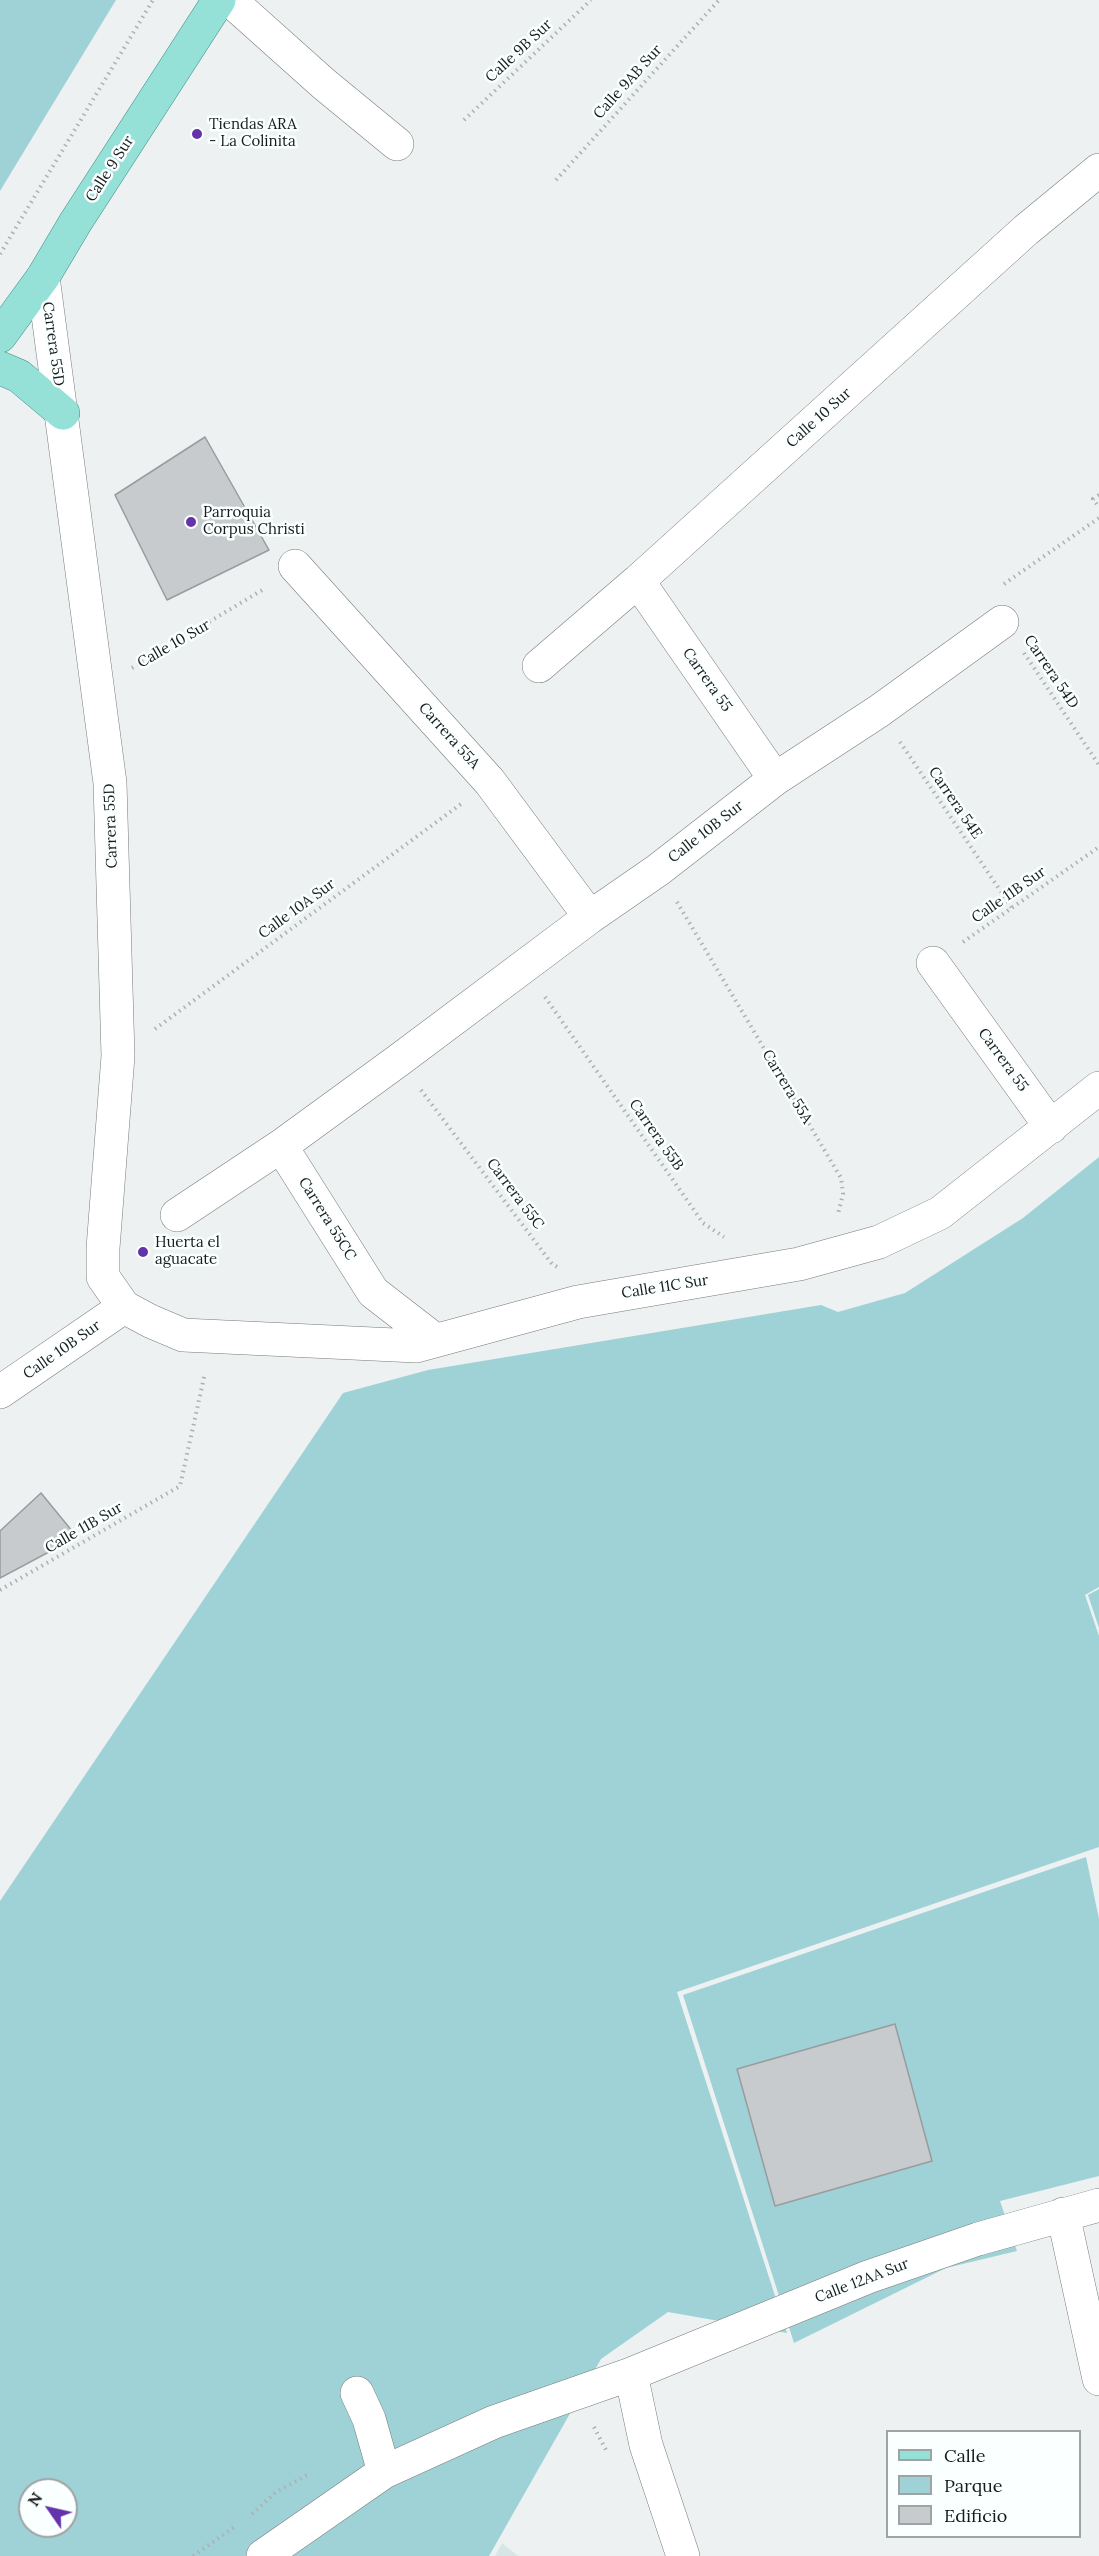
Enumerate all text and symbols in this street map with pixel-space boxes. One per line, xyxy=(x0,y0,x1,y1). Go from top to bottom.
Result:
street label: Calle 9B Sur xyxy=(482,16,556,86)
street label: Calle 9AB Sur xyxy=(590,41,666,123)
place label: Tiendas ARA - La Colinita xyxy=(209,116,297,151)
marker: Tiendas ARA - La Colinita xyxy=(190,127,204,141)
street label: Calle 9 Sur xyxy=(82,133,138,205)
street label: Carrera 55D xyxy=(38,301,68,387)
street label: Calle 10 Sur xyxy=(783,384,855,452)
place label: Parroquia Corpus Christi xyxy=(203,504,305,539)
marker: Parroquia Corpus Christi xyxy=(184,515,198,529)
street label: Calle 10 Sur xyxy=(134,616,214,672)
street label: Carrera 54D xyxy=(1020,632,1082,712)
street label: Carrera 55 xyxy=(679,645,735,715)
street label: Carrera 55A xyxy=(415,699,483,773)
street label: Carrera 54E xyxy=(924,764,986,842)
street label: Carrera 55D xyxy=(101,783,121,869)
street label: Calle 10B Sur xyxy=(665,797,747,867)
street label: Calle 11B Sur xyxy=(968,863,1050,927)
street label: Calle 10A Sur xyxy=(255,875,339,943)
street label: Carrera 55 xyxy=(974,1025,1032,1095)
street label: Carrera 55A xyxy=(758,1047,816,1127)
street label: Carrera 55B xyxy=(625,1096,687,1174)
street label: Carrera 55C xyxy=(482,1155,548,1233)
street label: Carrera 55CC xyxy=(294,1174,360,1264)
place label: Huerta el aguacate xyxy=(155,1234,220,1269)
marker: Huerta el aguacate xyxy=(136,1245,150,1259)
street label: Calle 11C Sur xyxy=(620,1271,710,1303)
street label: Calle 10B Sur xyxy=(20,1317,104,1383)
street label: Calle 11B Sur xyxy=(42,1499,126,1557)
street label: Calle 12AA Sur xyxy=(812,2255,912,2307)
legend xyxy=(886,2430,1081,2538)
text: Calle xyxy=(944,2444,985,2467)
text: Parque xyxy=(944,2474,1003,2497)
north arrow xyxy=(18,2478,78,2538)
text: N xyxy=(23,2488,46,2510)
text: Edificio xyxy=(944,2504,1007,2527)

